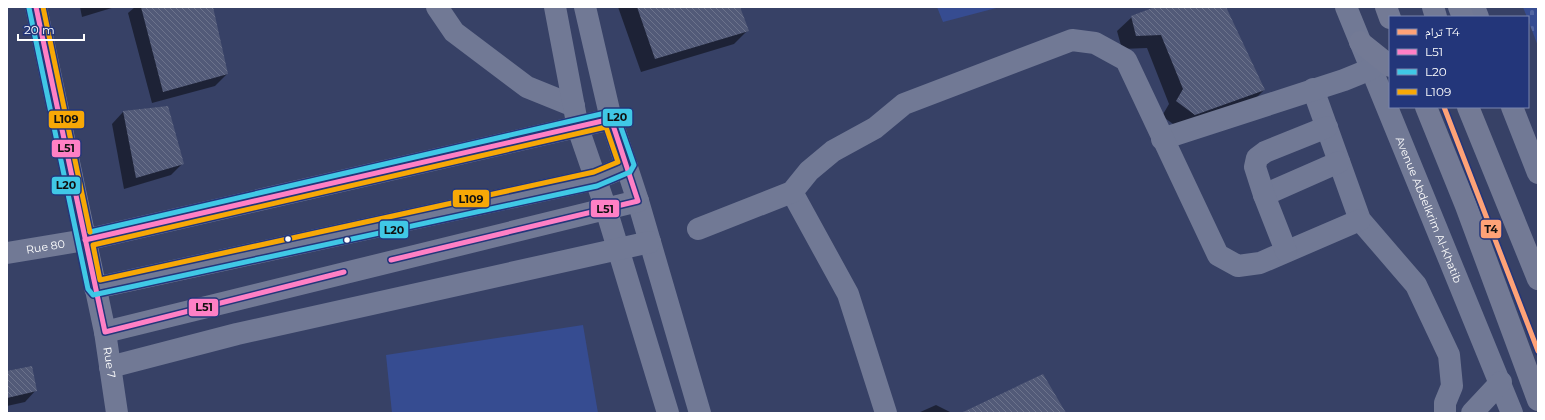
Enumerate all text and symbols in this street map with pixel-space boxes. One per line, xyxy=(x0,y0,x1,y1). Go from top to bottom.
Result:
scale bar xyxy=(18,16,84,42)
legend xyxy=(1389,16,1529,108)
text: 20 m xyxy=(24,22,55,37)
text: ترام T4 xyxy=(1425,24,1460,40)
text: L51 xyxy=(1425,44,1443,59)
text: L20 xyxy=(1425,64,1447,79)
text: L109 xyxy=(1425,84,1451,99)
line badge: L20 xyxy=(602,108,633,127)
line badge: L109 xyxy=(48,110,85,129)
text: L20 xyxy=(607,110,628,124)
text: L109 xyxy=(53,112,79,126)
street label: Avenue Abdelkrim Al-Khatib xyxy=(1393,134,1465,285)
line badge: L51 xyxy=(51,139,81,158)
text: L51 xyxy=(57,141,75,155)
line badge: L20 xyxy=(51,176,81,195)
text: L20 xyxy=(56,178,77,192)
line badge: L109 xyxy=(452,189,490,208)
text: L109 xyxy=(458,192,484,206)
line badge: L51 xyxy=(590,199,620,218)
text: L51 xyxy=(596,202,614,216)
line badge: T4 xyxy=(1480,219,1502,239)
line badge: L20 xyxy=(379,220,409,239)
text: T4 xyxy=(1484,222,1498,236)
text: L20 xyxy=(384,223,405,237)
unlabelled marker xyxy=(283,234,293,244)
unlabelled marker xyxy=(342,235,352,245)
street label: Rue 80 xyxy=(25,236,66,257)
line badge: L51 xyxy=(188,298,219,317)
text: L51 xyxy=(195,300,213,314)
street label: Rue 7 xyxy=(100,346,119,379)

